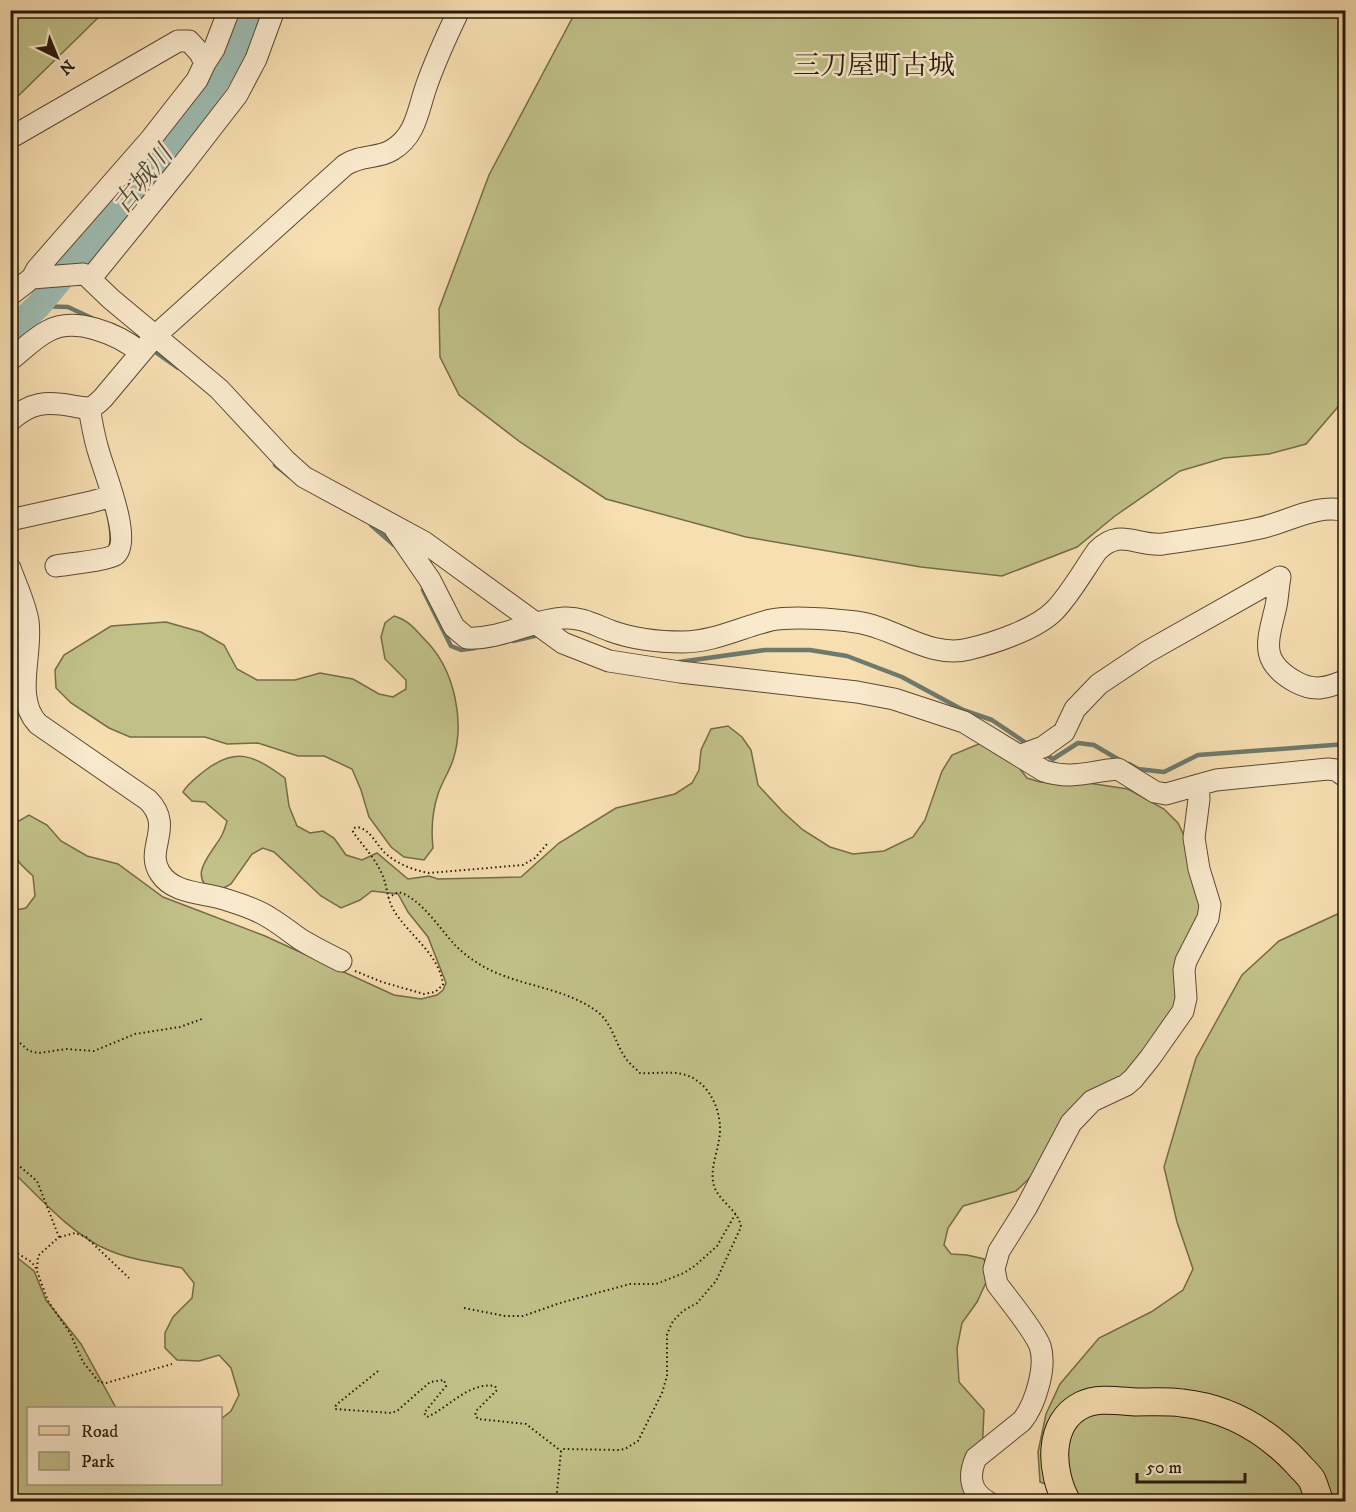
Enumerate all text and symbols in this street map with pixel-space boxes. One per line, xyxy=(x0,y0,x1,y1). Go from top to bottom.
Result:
north arrow xyxy=(27,27,87,87)
district label: 三刀屋町古城 xyxy=(793,49,955,83)
text: N xyxy=(55,55,78,79)
water label: 古城川 xyxy=(106,137,182,221)
legend xyxy=(27,1407,222,1485)
text: Road xyxy=(81,1421,118,1443)
scale bar xyxy=(1137,1446,1245,1484)
text: Park xyxy=(81,1451,115,1473)
text: 50 m xyxy=(1146,1457,1182,1479)

